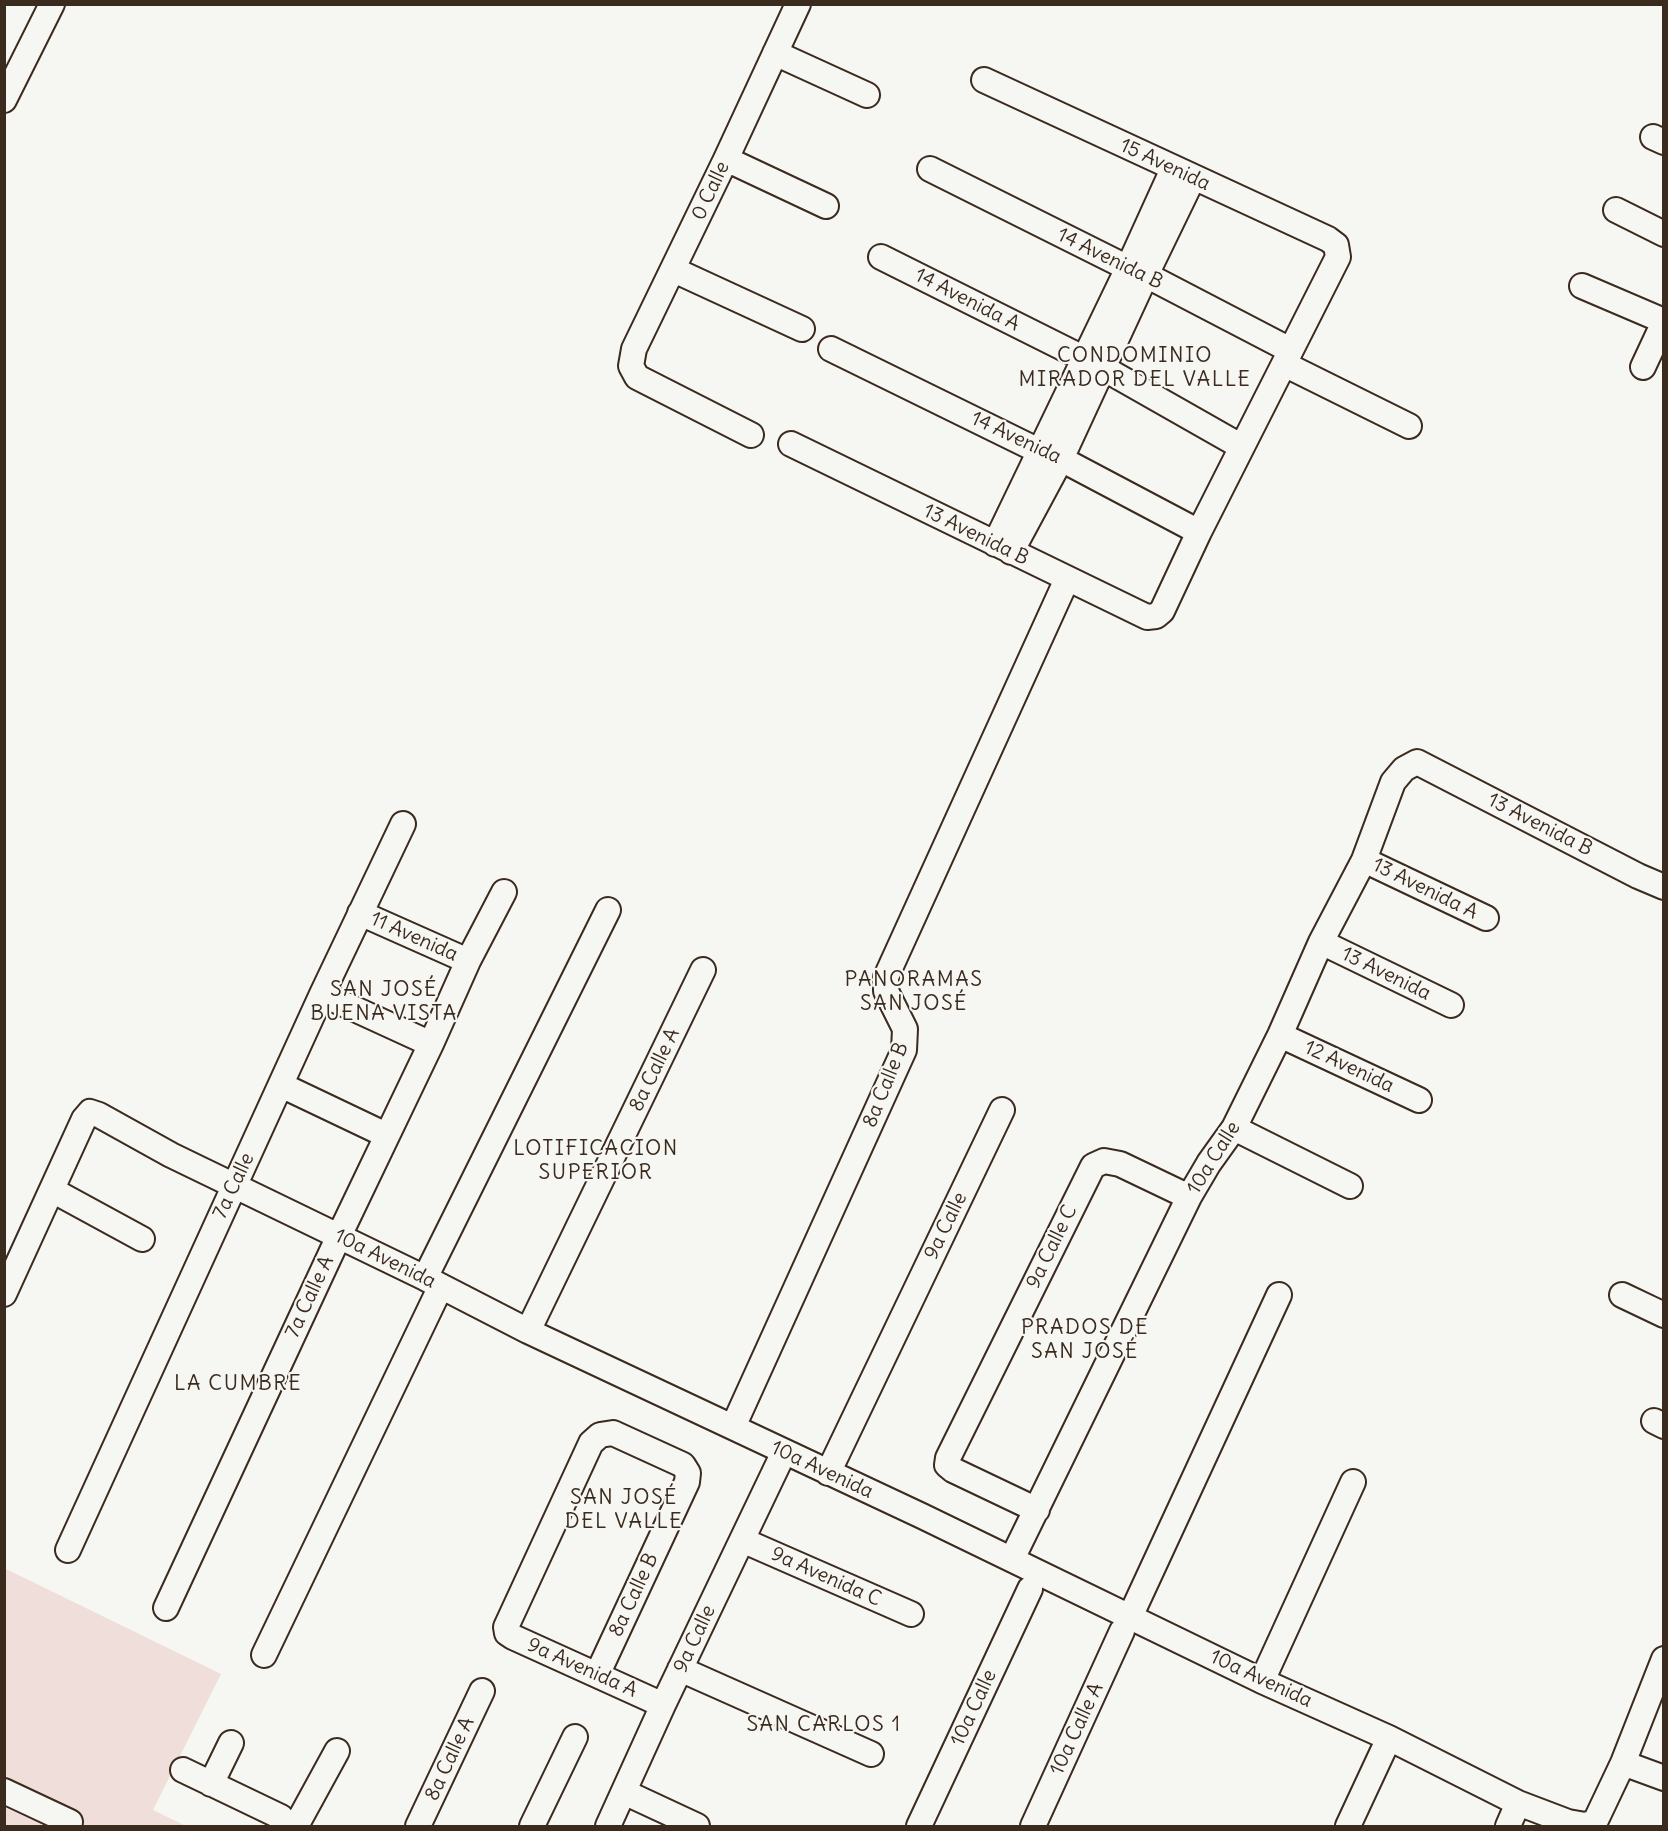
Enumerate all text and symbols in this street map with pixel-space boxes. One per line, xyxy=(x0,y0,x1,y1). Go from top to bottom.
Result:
street label: 15 Avenida xyxy=(1116,134,1214,196)
street label: 0 Calle xyxy=(687,158,735,224)
street label: 14 Avenida B xyxy=(1053,223,1167,295)
street label: 14 Avenida A xyxy=(911,263,1023,337)
district label: CONDOMINIO MIRADOR DEL VALLE xyxy=(1019,343,1251,393)
street label: 14 Avenida xyxy=(967,407,1065,469)
street label: 13 Avenida B xyxy=(919,499,1033,571)
street label: 13 Avenida B xyxy=(1484,788,1596,862)
street label: 13 Avenida A xyxy=(1368,853,1482,925)
street label: 11 Avenida xyxy=(367,907,461,967)
street label: 13 Avenida xyxy=(1337,942,1435,1006)
district label: PANORAMAS SAN JOSÉ xyxy=(845,967,983,1017)
district label: SAN JOSÉ BUENA VISTA xyxy=(310,977,458,1027)
street label: 8a Calle A xyxy=(625,1025,685,1115)
street label: 12 Avenida xyxy=(1300,1036,1398,1098)
street label: 8a Calle B xyxy=(858,1039,914,1131)
street label: 10a Calle xyxy=(1182,1117,1246,1199)
district label: LOTIFICACION SUPERIOR xyxy=(513,1136,679,1186)
street label: 7a Calle xyxy=(208,1149,260,1223)
street label: 9a Calle xyxy=(919,1188,973,1264)
street label: 9a Calle C xyxy=(1022,1201,1082,1293)
street label: 10a Avenida xyxy=(330,1224,440,1294)
street label: 7a Calle A xyxy=(281,1252,339,1342)
district label: PRADOS DE SAN JOSÉ xyxy=(1021,1315,1149,1365)
district label: LA CUMBRE xyxy=(174,1371,302,1397)
street label: 10a Avenida xyxy=(767,1436,877,1504)
district label: SAN JOSÉ DEL VALLE xyxy=(565,1485,683,1535)
street label: 9a Avenida C xyxy=(767,1542,885,1612)
street label: 8a Calle B xyxy=(604,1549,664,1641)
street label: 9a Calle xyxy=(669,1601,721,1677)
street label: 9a Avenida A xyxy=(523,1633,641,1703)
street label: 10a Avenida xyxy=(1206,1645,1316,1713)
street label: 10a Calle xyxy=(946,1666,1002,1750)
street label: 10a Calle A xyxy=(1045,1679,1109,1779)
district label: SAN CARLOS 1 xyxy=(746,1712,902,1738)
street label: 8a Calle A xyxy=(420,1713,480,1805)

